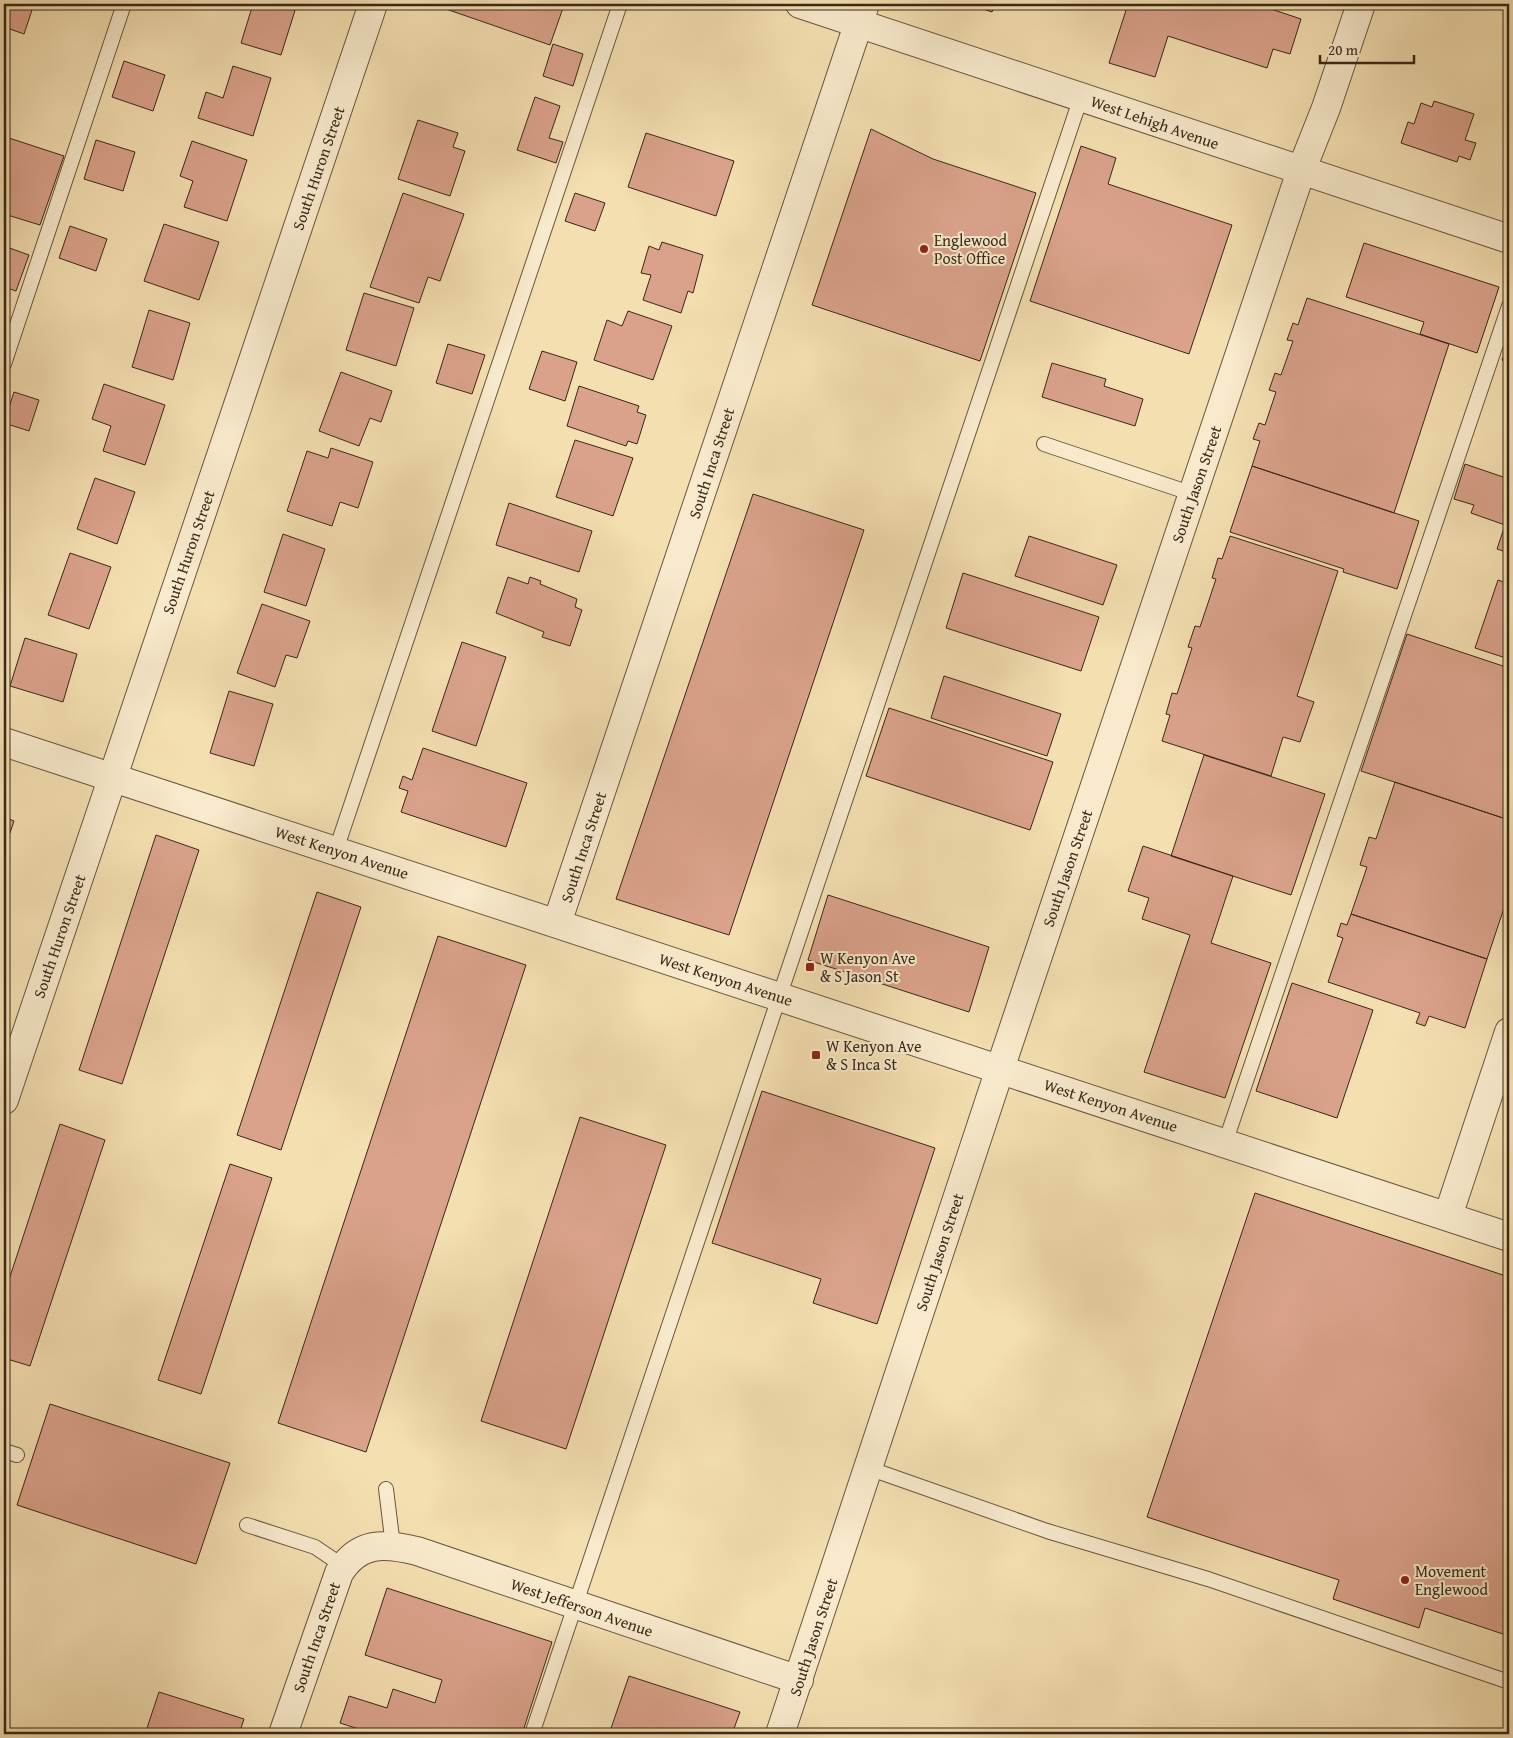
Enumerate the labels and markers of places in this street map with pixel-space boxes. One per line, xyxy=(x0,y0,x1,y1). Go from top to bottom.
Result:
place label: Englewood Post Office xyxy=(934,228,1007,270)
marker: Englewood Post Office xyxy=(918,243,930,255)
place label: W Kenyon Ave & S Jason St xyxy=(820,946,915,988)
marker: W Kenyon Ave & S Jason St xyxy=(804,961,816,973)
place label: W Kenyon Ave & S Inca St xyxy=(826,1034,921,1076)
marker: W Kenyon Ave & S Inca St xyxy=(810,1049,822,1061)
place label: Movement Englewood xyxy=(1415,1559,1488,1601)
marker: Movement Englewood xyxy=(1399,1574,1411,1586)

